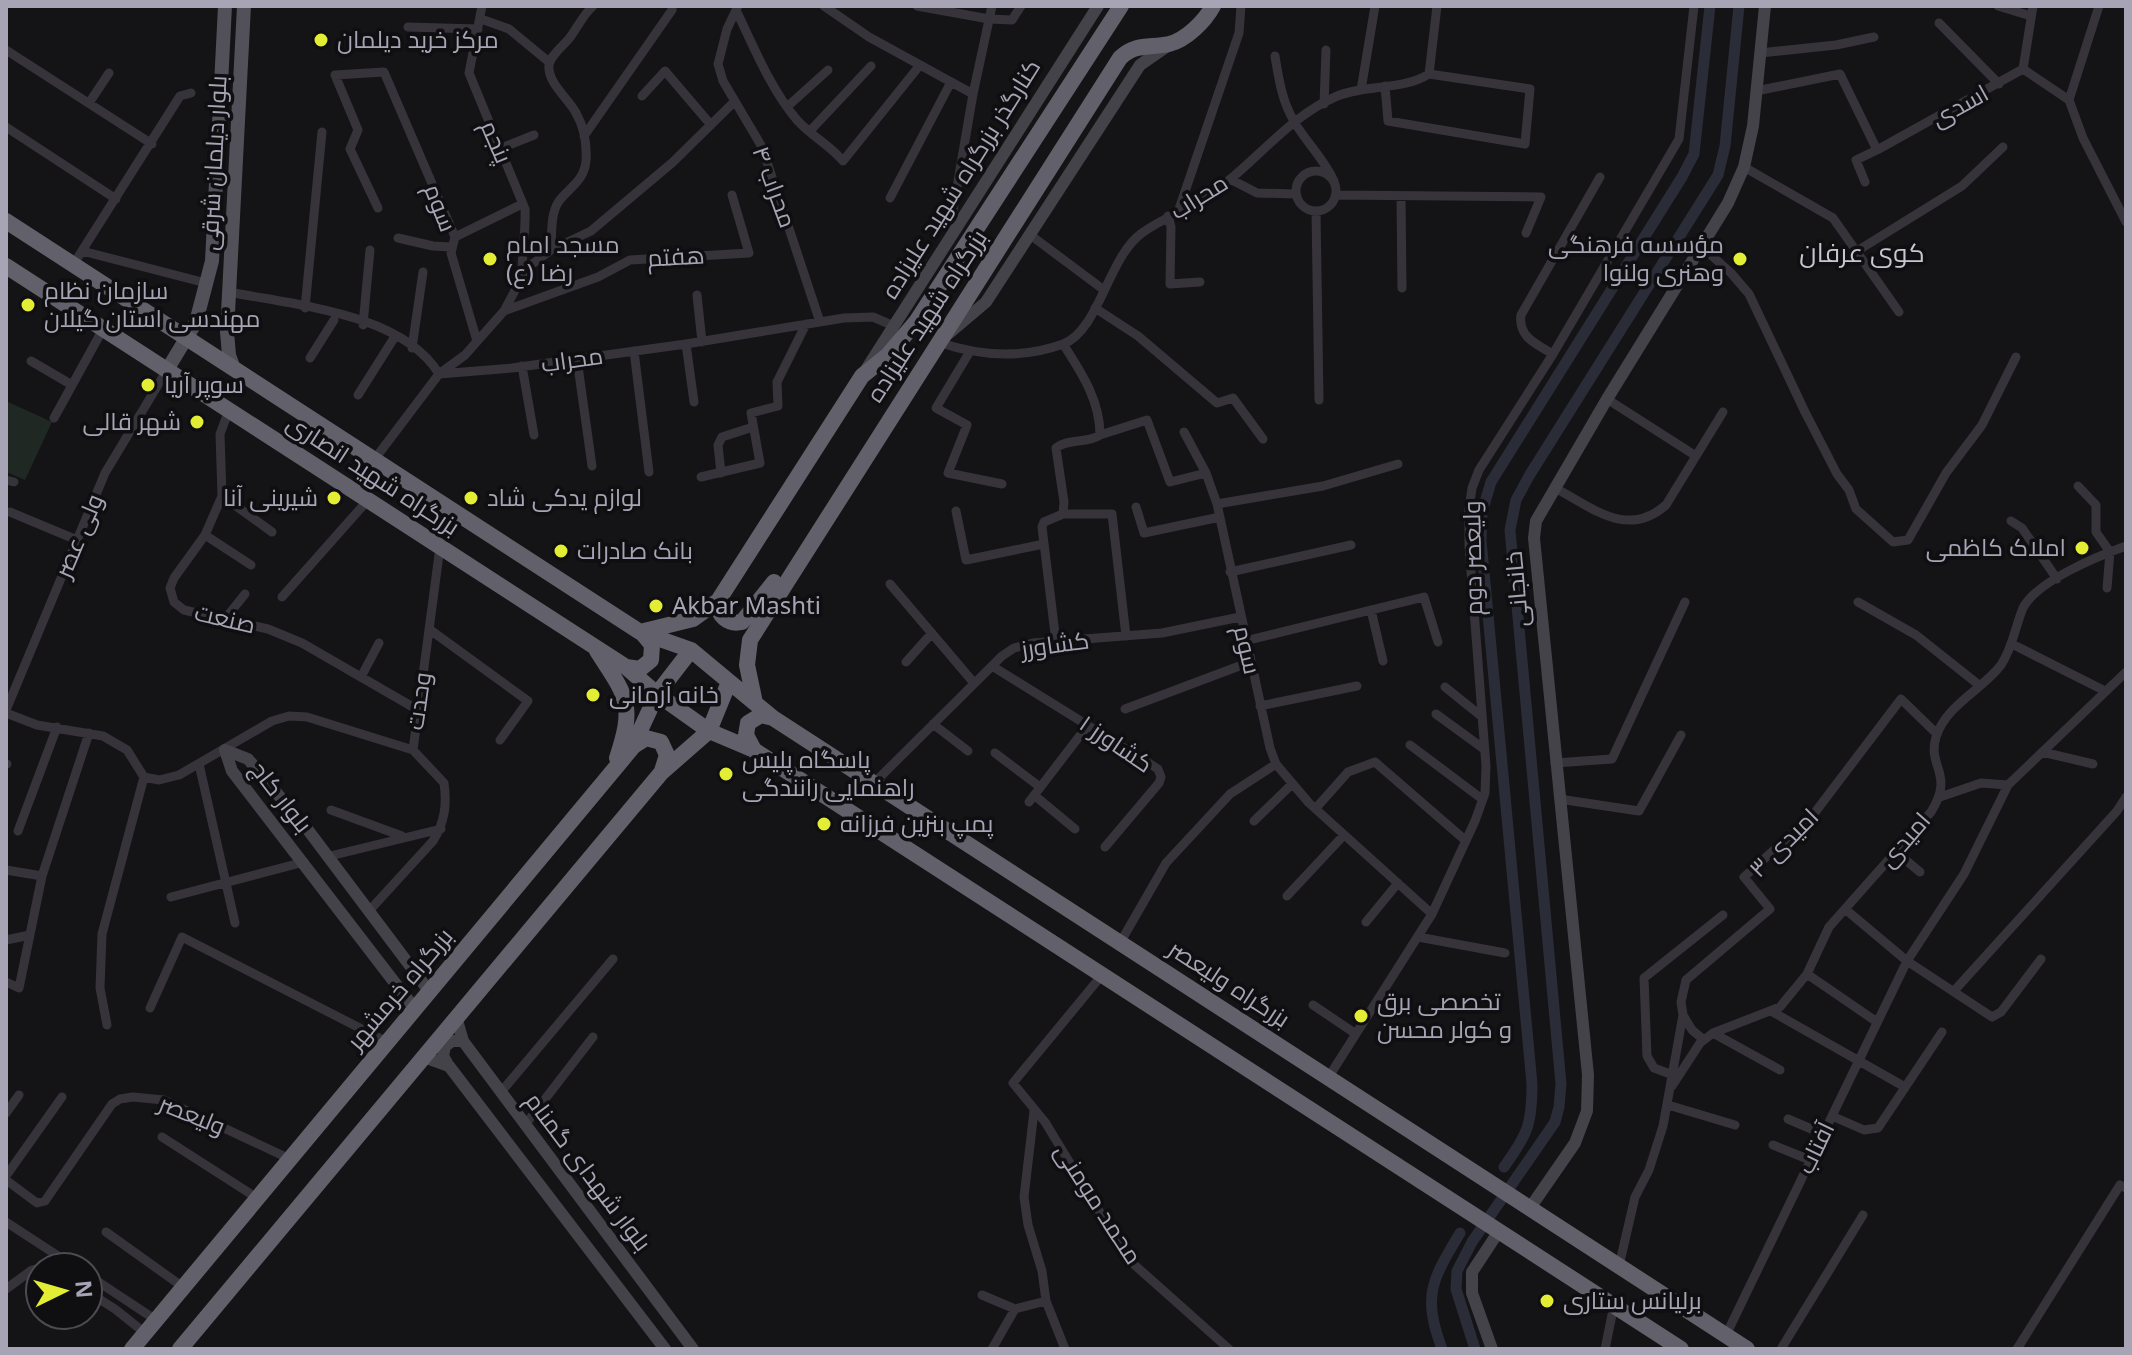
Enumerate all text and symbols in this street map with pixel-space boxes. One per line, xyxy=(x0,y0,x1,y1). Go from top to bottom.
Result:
place label: مرکز خرید دیلمان xyxy=(337,22,499,55)
marker: مرکز خرید دیلمان xyxy=(312,31,330,49)
street label: کنارگذر بزرگراه شهید علیزاده xyxy=(872,52,1047,304)
street label: بلوار دیلمان شرقی xyxy=(191,75,234,251)
street label: اسدی xyxy=(1925,76,1994,134)
street label: پنجم xyxy=(473,115,521,169)
street label: محراب ۴ xyxy=(745,141,805,232)
street label: محراب xyxy=(1163,165,1233,226)
street label: سوم xyxy=(416,179,466,236)
street label: بزرگراه شهید علیزاده xyxy=(858,222,994,408)
place label: مسجد امام رضا (ع) xyxy=(506,227,620,289)
place label: مؤسسه فرهنگی وهنری ولنوا xyxy=(1548,227,1724,288)
district label: کوی عرفان xyxy=(1799,234,1925,270)
street label: هفتم xyxy=(646,238,705,274)
marker: مسجد امام رضا (ع) xyxy=(481,250,499,268)
marker: مؤسسه فرهنگی وهنری ولنوا xyxy=(1731,250,1749,268)
place label: سازمان نظام مهندسی استان گیلان xyxy=(44,273,260,334)
marker: سازمان نظام مهندسی استان گیلان xyxy=(19,296,37,314)
street label: محراب xyxy=(539,338,605,379)
place label: سوپر آریا xyxy=(164,367,244,401)
marker: سوپر آریا xyxy=(139,376,157,394)
place label: شهر قالی xyxy=(82,404,181,437)
street label: بزرگراه شهید انصاری xyxy=(281,405,467,542)
marker: شهر قالی xyxy=(188,413,206,431)
place label: شیرینی آنا xyxy=(223,480,318,513)
place label: لوازم یدکی شاد xyxy=(487,480,642,514)
street label: ولی عصر xyxy=(44,488,110,584)
marker: شیرینی آنا xyxy=(325,489,343,507)
marker: لوازم یدکی شاد xyxy=(462,489,480,507)
street label: ولیعصر دوم xyxy=(1454,500,1490,616)
place label: املاک کاظمی xyxy=(1926,530,2066,563)
place label: بانک صادرات xyxy=(577,533,693,566)
marker: املاک کاظمی xyxy=(2073,539,2091,557)
marker: بانک صادرات xyxy=(552,542,570,560)
street label: خانجانی xyxy=(1496,550,1535,628)
place label: Akbar Mashti xyxy=(672,588,821,621)
street label: صنعت xyxy=(192,595,259,641)
marker: Akbar Mashti xyxy=(647,597,665,615)
street label: کشاورز xyxy=(1017,622,1091,665)
street label: سوم xyxy=(1226,622,1270,677)
street label: وحدت xyxy=(397,670,438,732)
place label: خانه آرمانی xyxy=(609,677,719,710)
marker: خانه آرمانی xyxy=(584,686,602,704)
street label: کشاورز ۱ xyxy=(1074,706,1160,779)
place label: پاسگاه پلیس راهنمایی رانندگی xyxy=(742,742,915,803)
street label: بلوار کاج xyxy=(243,753,321,839)
marker: پاسگاه پلیس راهنمایی رانندگی xyxy=(717,765,735,783)
street label: امیدی ۳ xyxy=(1741,800,1825,884)
street label: امیدی xyxy=(1871,804,1937,874)
place label: پمپ بنزین فرزانه xyxy=(840,806,994,840)
marker: پمپ بنزین فرزانه xyxy=(815,815,833,833)
street label: بزرگراه خرمشهر xyxy=(337,920,460,1057)
street label: بزرگراه ولیعصر xyxy=(1161,930,1297,1034)
place label: تخصصی برق و کولر محسن xyxy=(1377,984,1512,1045)
marker: تخصصی برق و کولر محسن xyxy=(1352,1007,1370,1025)
street label: ولیعصر xyxy=(153,1085,231,1142)
street label: بلوار شهدای گمنام xyxy=(518,1085,660,1258)
street label: آفتاب xyxy=(1788,1115,1842,1179)
street label: محمد مومنی xyxy=(1048,1136,1151,1270)
north arrow xyxy=(24,1251,104,1331)
text: N xyxy=(69,1279,101,1299)
place label: برلیانس ستاری xyxy=(1563,1283,1702,1316)
marker: برلیانس ستاری xyxy=(1538,1292,1556,1310)

